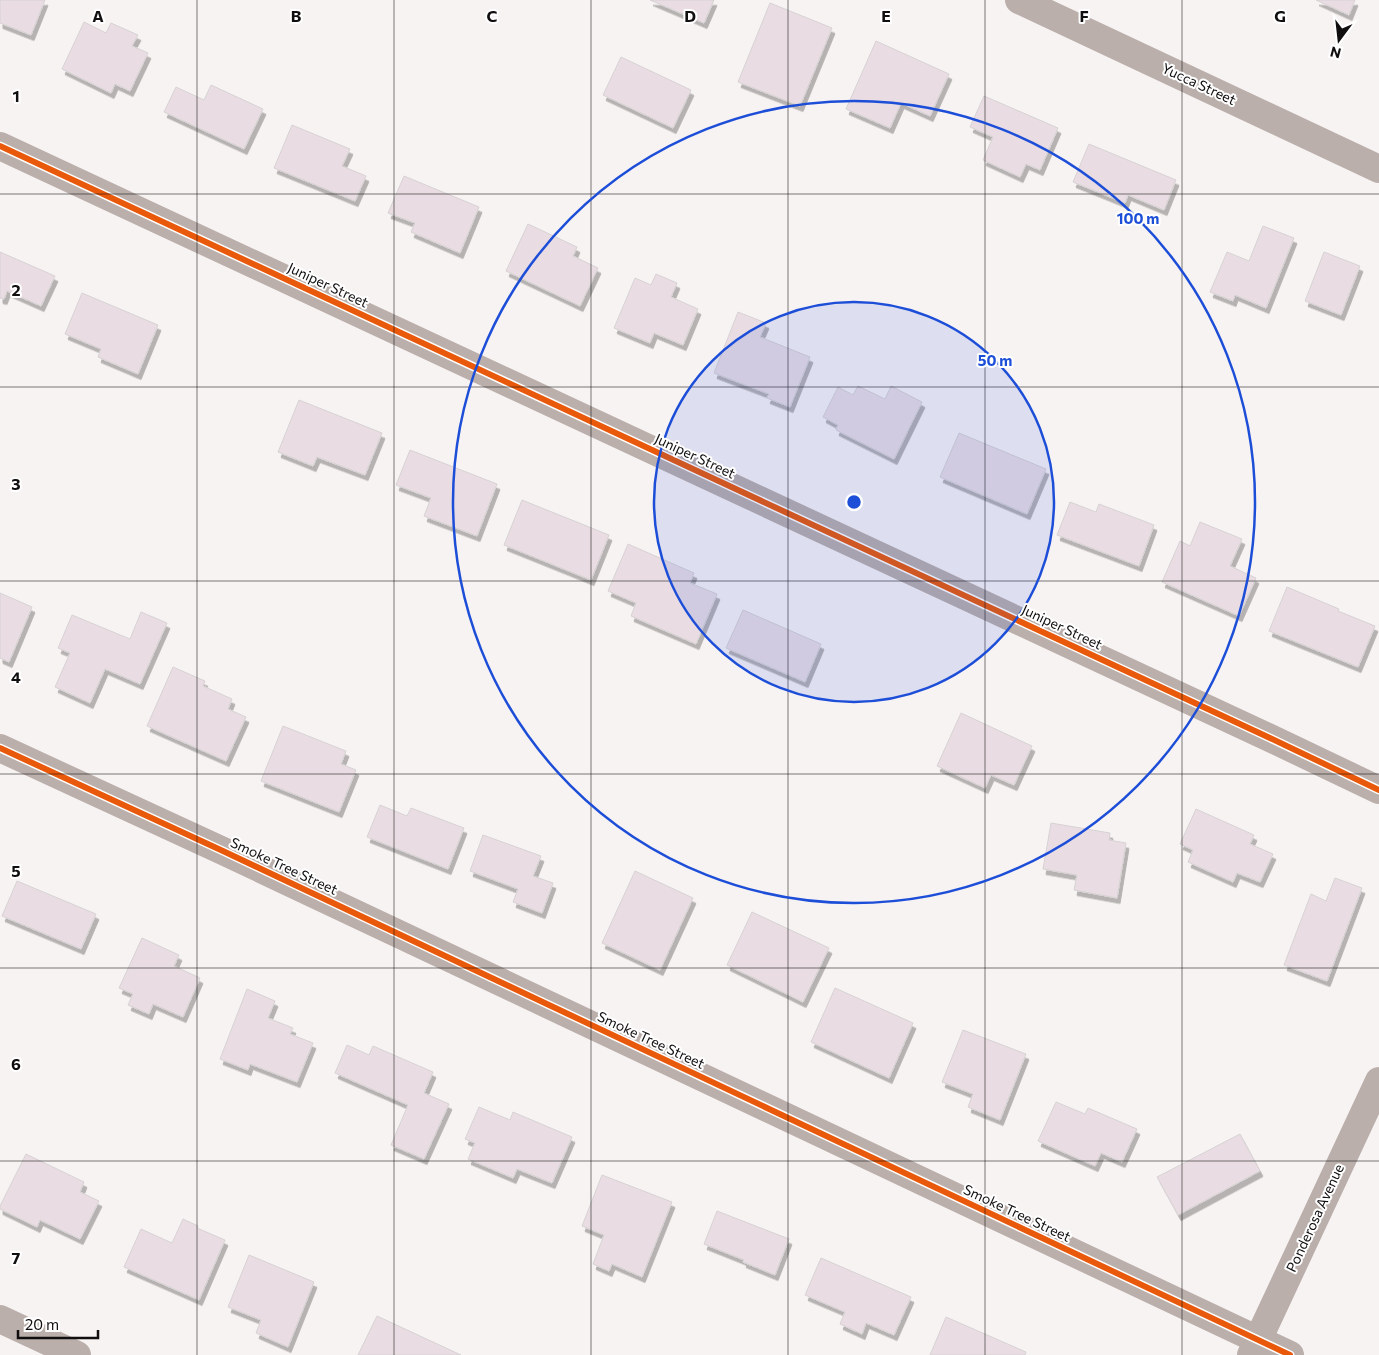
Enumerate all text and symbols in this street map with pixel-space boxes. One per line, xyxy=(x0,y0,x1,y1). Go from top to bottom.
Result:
text: A xyxy=(92,6,104,25)
text: B xyxy=(291,6,302,25)
text: C xyxy=(487,6,498,25)
text: D xyxy=(684,6,696,25)
text: E xyxy=(881,6,891,25)
text: F xyxy=(1079,6,1089,25)
text: G xyxy=(1274,6,1286,25)
north arrow xyxy=(1314,15,1364,65)
text: N xyxy=(1328,43,1343,63)
street label: Yucca Street xyxy=(1160,59,1239,108)
text: 1 xyxy=(12,86,20,105)
text: 100 m xyxy=(1117,209,1159,227)
street label: Juniper Street xyxy=(285,258,371,311)
text: 2 xyxy=(11,280,21,299)
text: 50 m xyxy=(978,351,1012,369)
street label: Juniper Street xyxy=(652,429,738,482)
text: 3 xyxy=(11,474,21,493)
centre of rings xyxy=(845,493,863,511)
street label: Juniper Street xyxy=(1019,600,1105,653)
text: 4 xyxy=(11,667,21,686)
street label: Smoke Tree Street xyxy=(228,833,341,898)
text: 5 xyxy=(11,861,21,880)
street label: Smoke Tree Street xyxy=(595,1007,708,1072)
text: 6 xyxy=(11,1054,21,1073)
street label: Ponderosa Avenue xyxy=(1282,1161,1347,1274)
street label: Smoke Tree Street xyxy=(961,1180,1074,1245)
text: 7 xyxy=(12,1248,21,1267)
scale bar xyxy=(18,1308,98,1340)
text: 20 m xyxy=(25,1315,59,1333)

